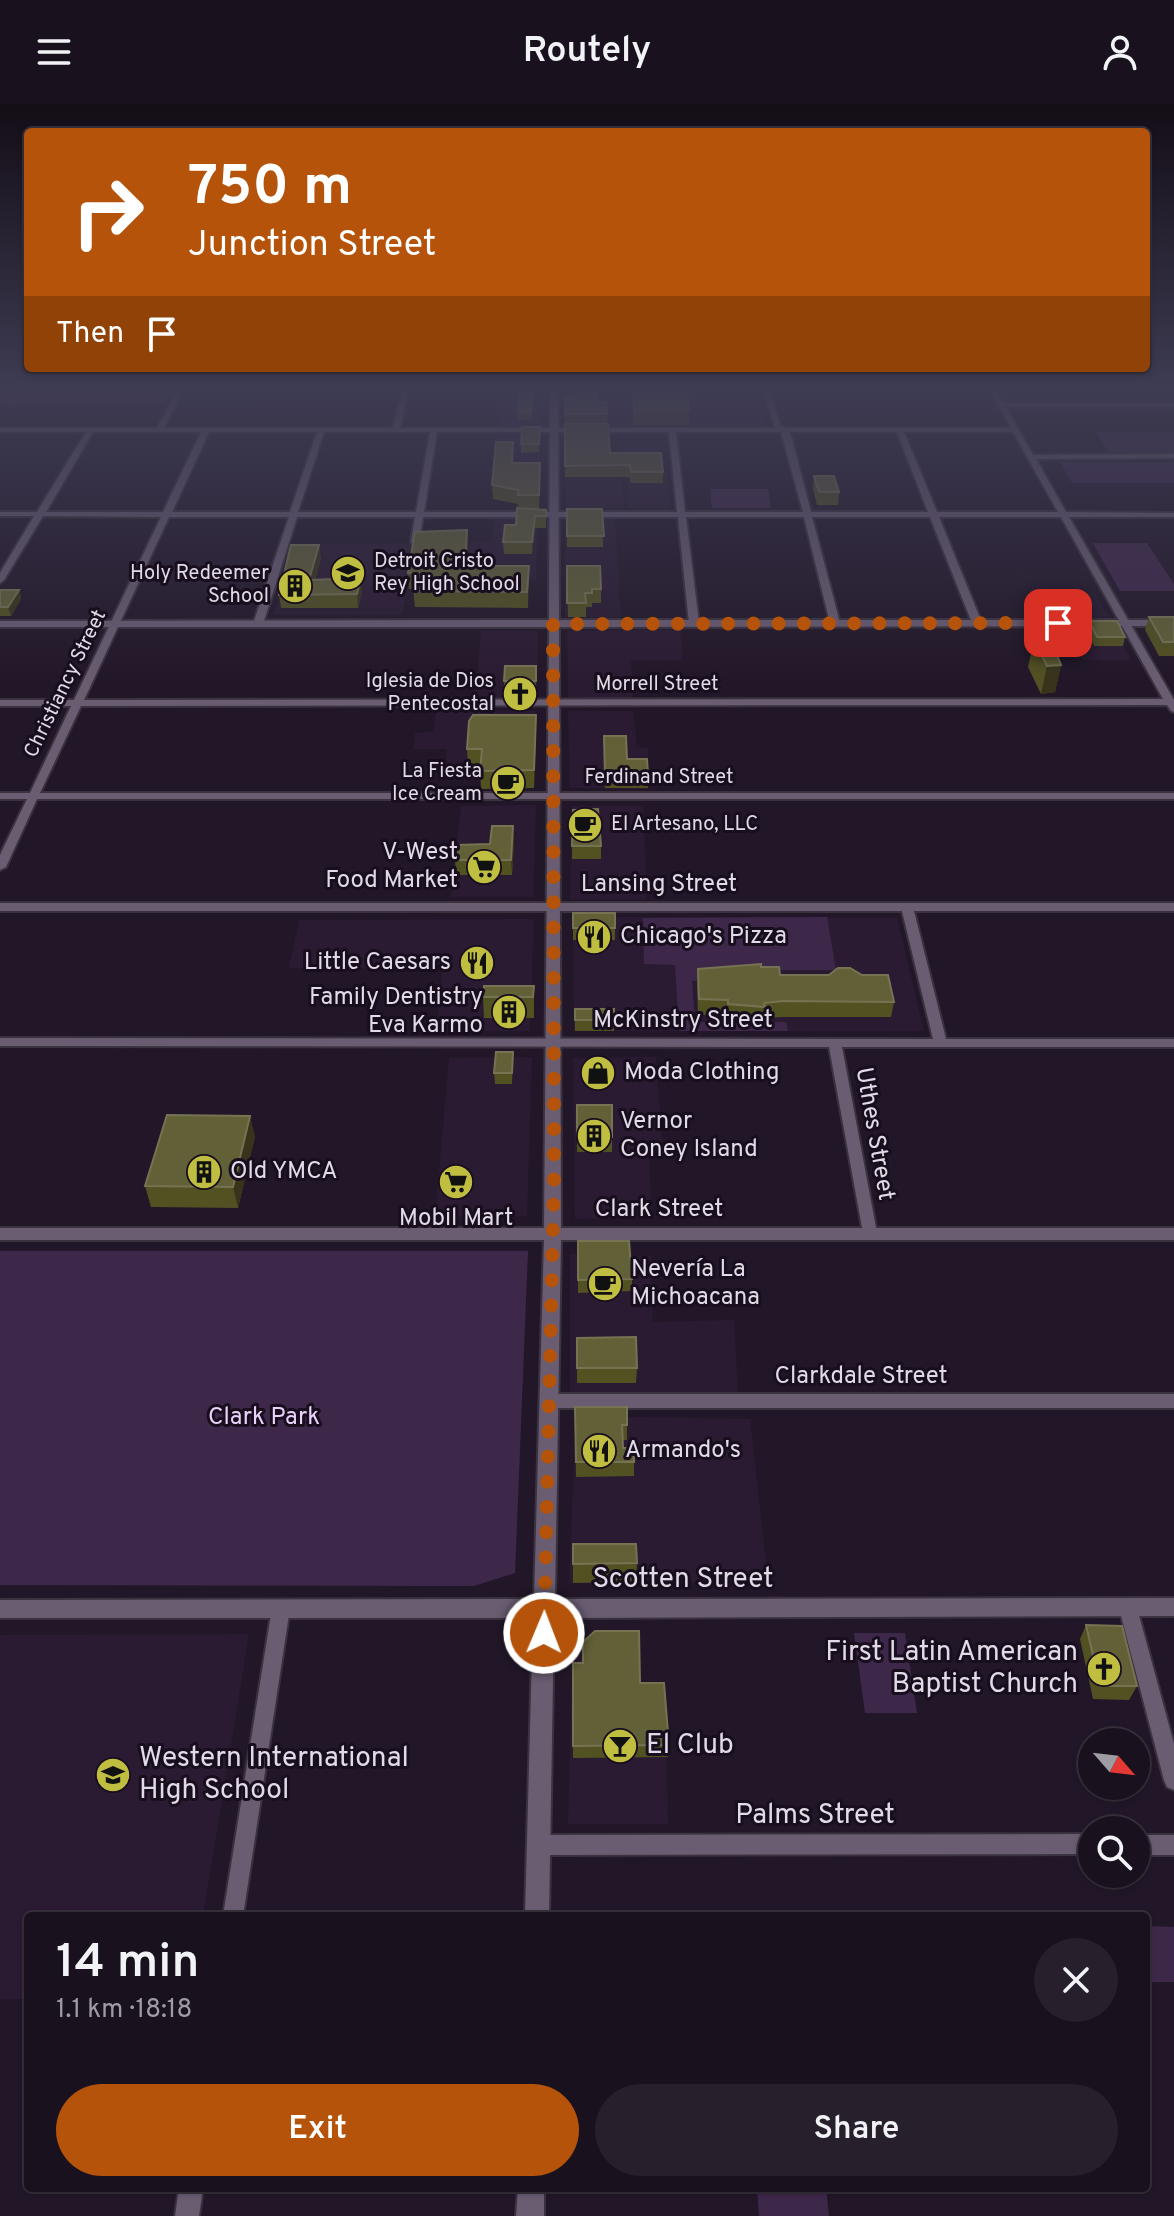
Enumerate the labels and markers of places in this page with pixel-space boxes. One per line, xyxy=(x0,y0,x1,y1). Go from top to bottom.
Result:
place label: Detroit Cristo Rey High School xyxy=(374,549,520,598)
school or university icon: Detroit Cristo Rey High School xyxy=(329,554,367,592)
place label: Holy Redeemer School xyxy=(130,561,269,610)
building icon: Holy Redeemer School xyxy=(276,567,314,605)
pin xyxy=(1024,589,1092,657)
place label: Iglesia de Dios Pentecostal xyxy=(366,669,494,718)
church icon: Iglesia de Dios Pentecostal xyxy=(501,675,539,713)
place label: La Fiesta Ice Cream xyxy=(392,759,482,808)
cafe icon: La Fiesta Ice Cream xyxy=(489,764,527,802)
cafe icon: El Artesano, LLC xyxy=(566,806,604,844)
place label: El Artesano, LLC xyxy=(611,812,758,838)
place label: V-West Food Market xyxy=(325,838,458,896)
supermarket icon: V-West Food Market xyxy=(465,848,503,886)
restaurant icon: Chicago's Pizza xyxy=(575,918,613,956)
place label: Chicago's Pizza xyxy=(620,922,787,952)
restaurant icon: Little Caesars xyxy=(458,944,496,982)
place label: Little Caesars xyxy=(304,948,451,978)
place label: Family Dentistry Eva Karmo xyxy=(309,983,483,1041)
building icon: Family Dentistry Eva Karmo xyxy=(490,993,528,1031)
shop icon: Moda Clothing xyxy=(579,1054,617,1092)
place label: Moda Clothing xyxy=(624,1058,779,1088)
place label: Vernor Coney Island xyxy=(620,1107,758,1165)
building icon: Vernor Coney Island xyxy=(575,1117,613,1155)
building icon: Old YMCA xyxy=(185,1153,223,1191)
place label: Old YMCA xyxy=(230,1157,338,1187)
supermarket icon: Mobil Mart xyxy=(437,1163,475,1201)
place label: Mobil Mart xyxy=(399,1204,513,1234)
place label: Nevería La Michoacana xyxy=(631,1255,760,1313)
cafe icon: Nevería La Michoacana xyxy=(586,1265,624,1303)
restaurant icon: Armando's xyxy=(580,1432,618,1470)
place label: Armando's xyxy=(625,1436,741,1466)
place label: First Latin American Baptist Church xyxy=(825,1635,1078,1703)
church icon: First Latin American Baptist Church xyxy=(1085,1650,1123,1688)
bar icon: El Club xyxy=(601,1727,639,1765)
place label: El Club xyxy=(646,1728,734,1764)
place label: Western International High School xyxy=(139,1741,409,1809)
school or university icon: Western International High School xyxy=(94,1756,132,1794)

